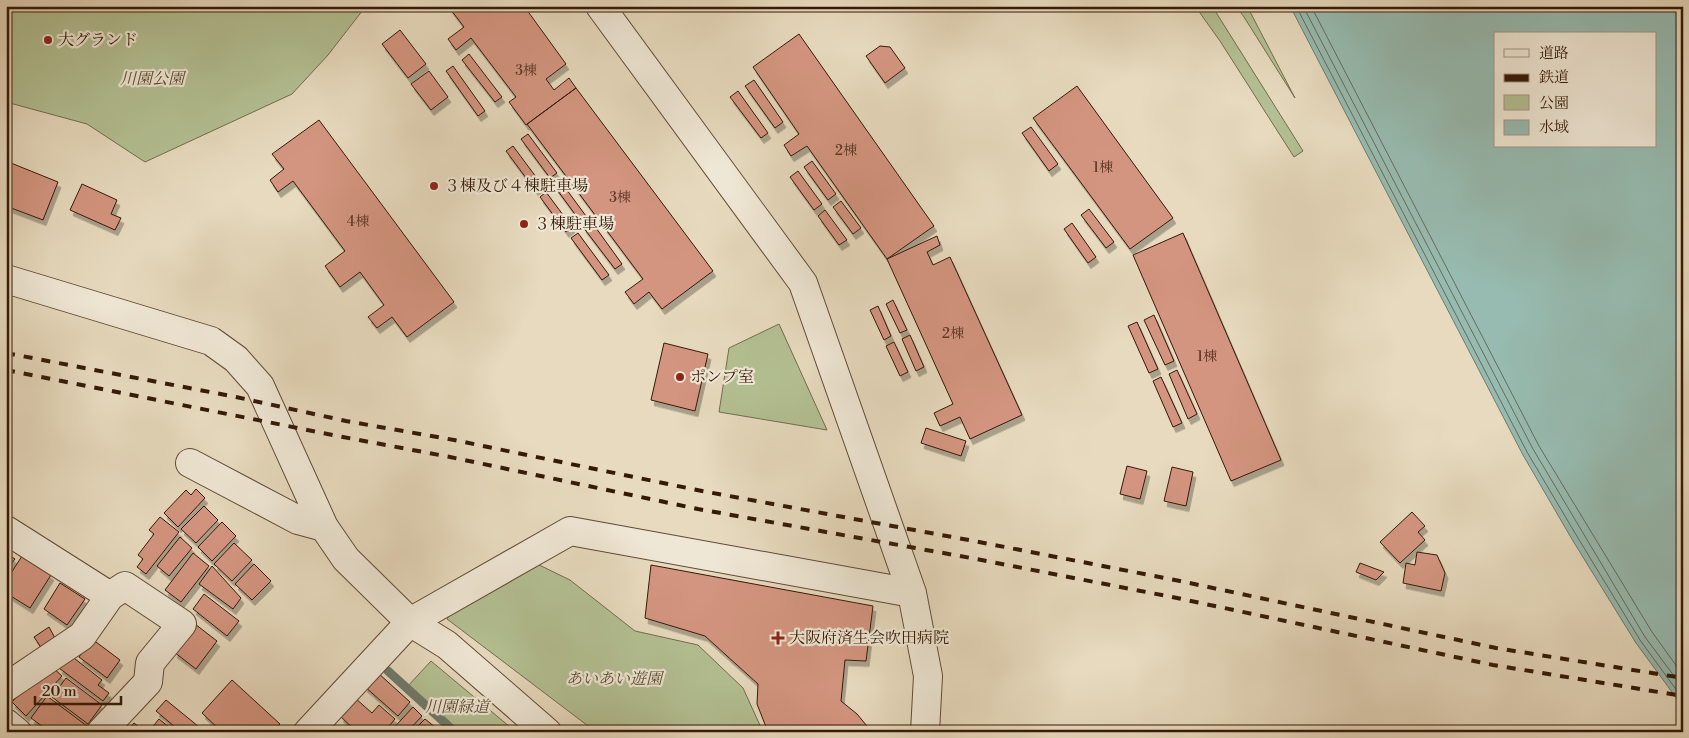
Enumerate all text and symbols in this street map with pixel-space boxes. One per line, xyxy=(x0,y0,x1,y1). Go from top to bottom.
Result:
place label: 大グランド xyxy=(58,30,138,50)
legend xyxy=(1494,32,1656,148)
marker: 大グランド xyxy=(42,34,54,46)
text: 道路 xyxy=(1539,44,1569,63)
house number: 3棟 xyxy=(515,62,537,80)
text: 鉄道 xyxy=(1539,68,1569,87)
park label: 川園公園 xyxy=(120,69,187,89)
text: 公園 xyxy=(1539,94,1569,113)
text: 水域 xyxy=(1539,118,1569,137)
house number: 2棟 xyxy=(835,142,857,160)
house number: 1棟 xyxy=(1093,159,1113,177)
place label: ３棟及び４棟駐車場 xyxy=(444,176,588,196)
marker: ３棟及び４棟駐車場 xyxy=(428,180,440,192)
house number: 3棟 xyxy=(609,189,631,207)
house number: 4棟 xyxy=(347,213,369,231)
place label: ３棟駐車場 xyxy=(534,214,614,234)
marker: ３棟駐車場 xyxy=(518,218,530,230)
house number: 2棟 xyxy=(942,325,964,343)
house number: 1棟 xyxy=(1197,348,1217,366)
place label: ポンプ室 xyxy=(690,367,754,387)
marker: ポンプ室 xyxy=(674,371,686,383)
place label: 大阪府済生会吹田病院 xyxy=(789,628,949,648)
marker: 大阪府済生会吹田病院 xyxy=(771,631,785,645)
park label: あいあい遊園 xyxy=(566,669,665,689)
scale bar xyxy=(35,673,121,705)
text: 20 m xyxy=(42,682,77,701)
park label: 川園緑道 xyxy=(425,697,492,717)

